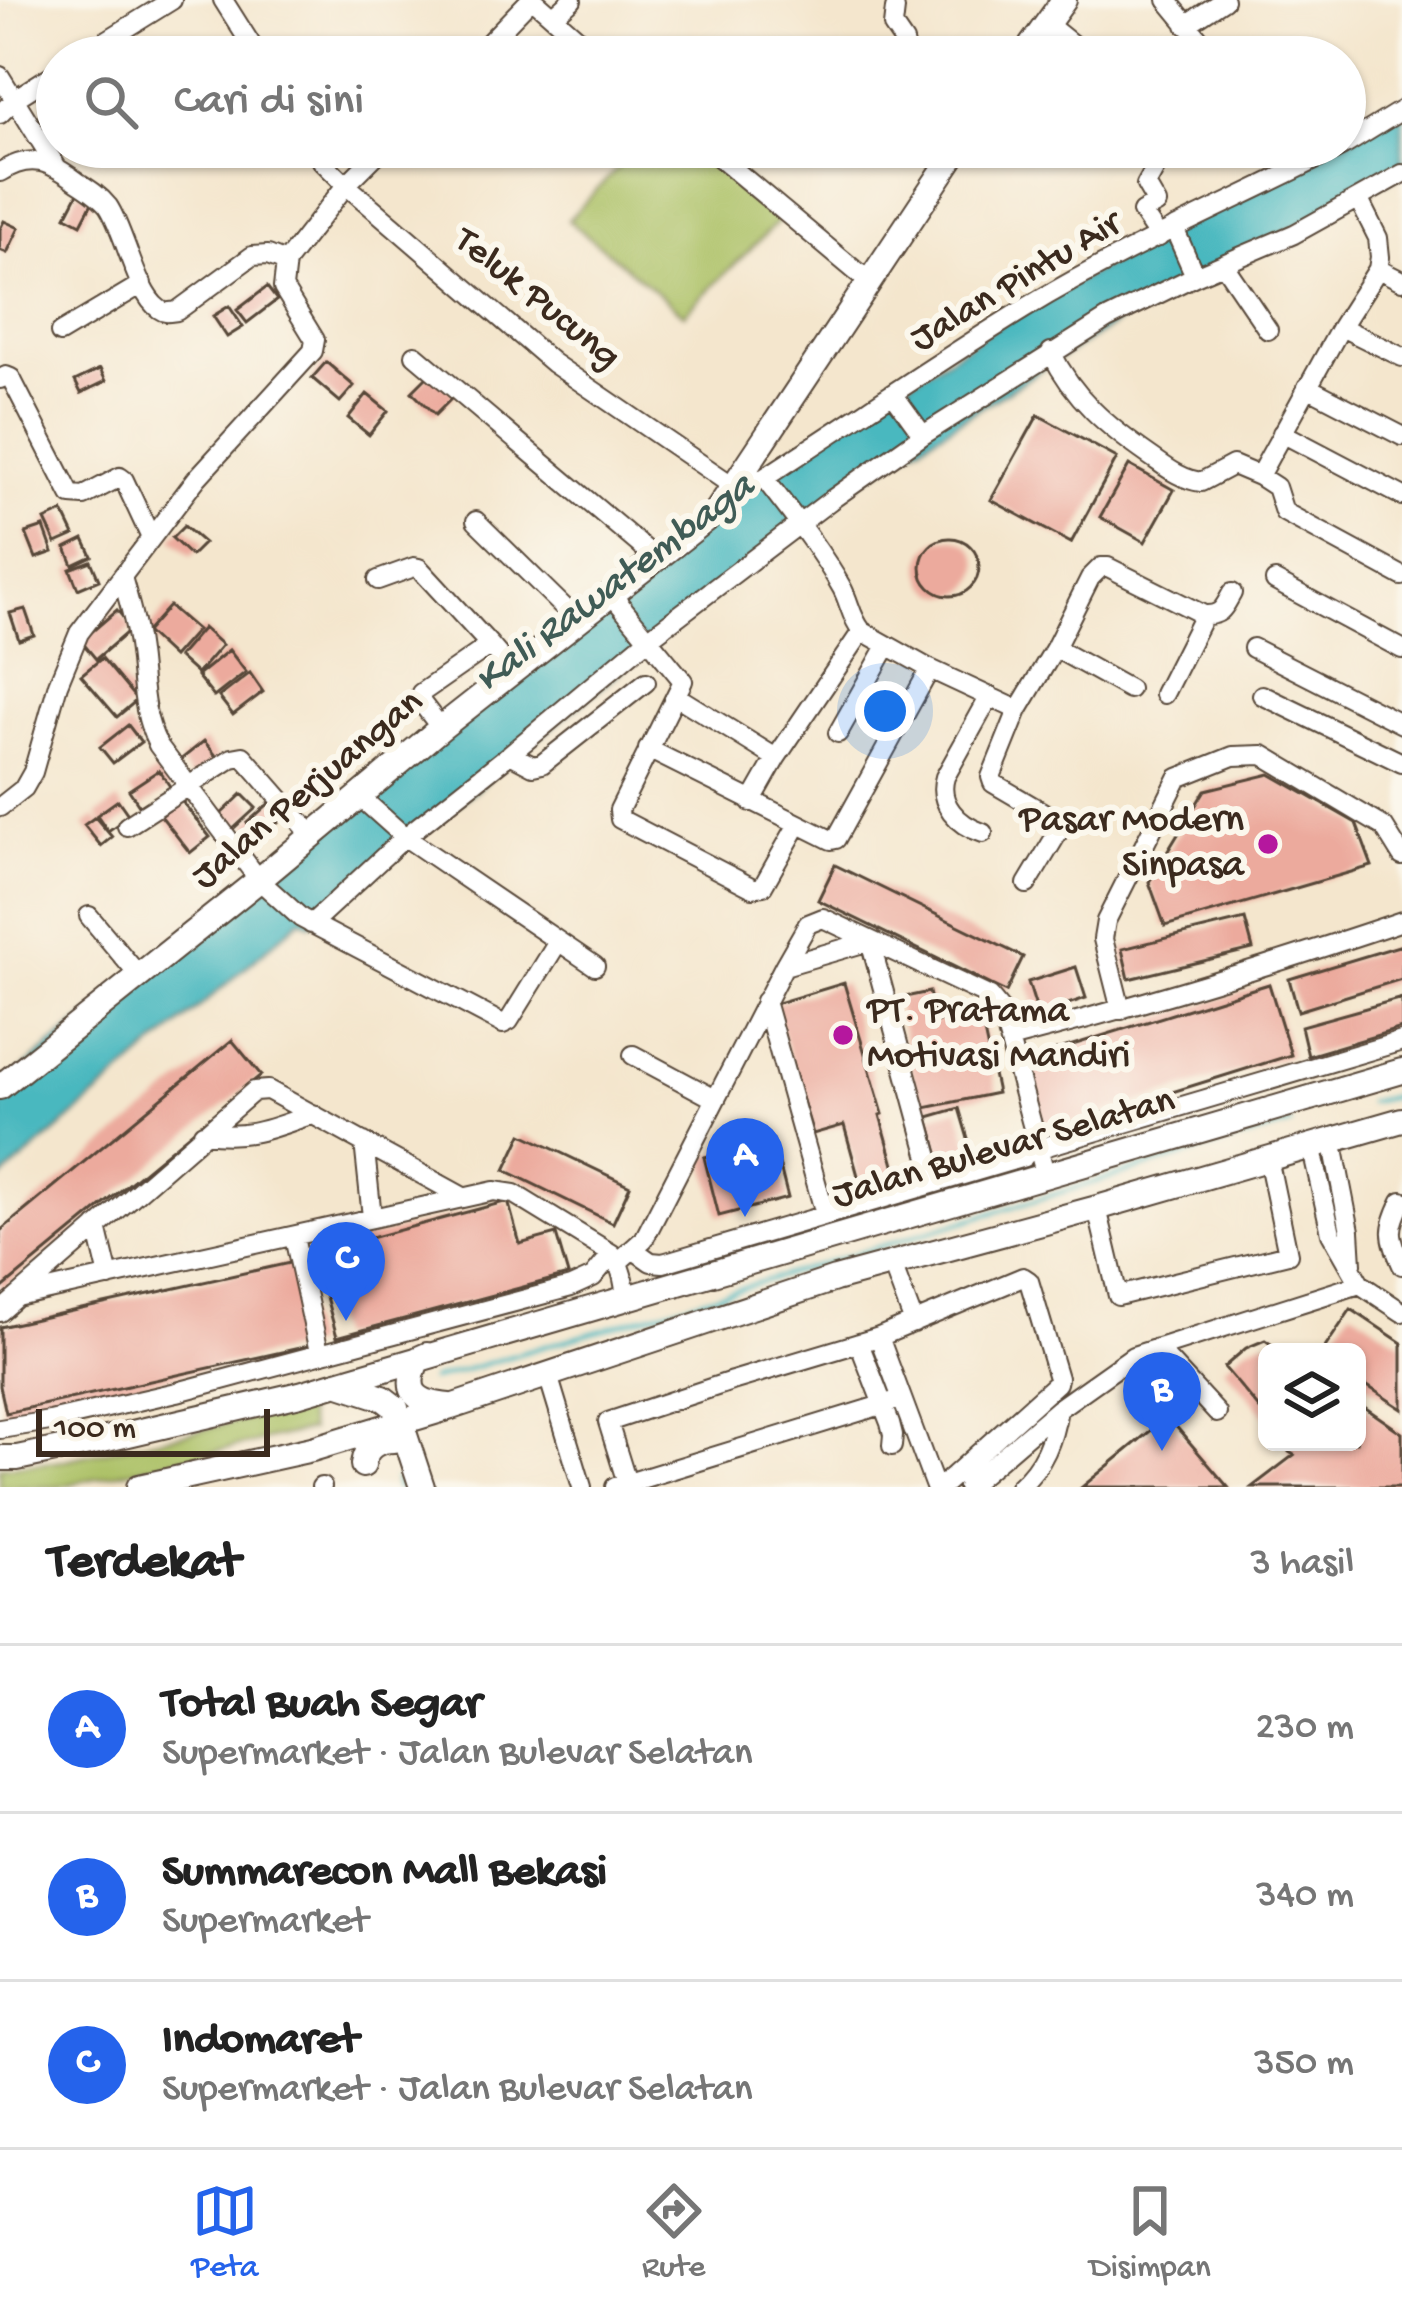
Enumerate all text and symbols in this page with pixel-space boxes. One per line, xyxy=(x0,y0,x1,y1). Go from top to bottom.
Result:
search box xyxy=(36,36,1366,168)
icon: search xyxy=(78,69,144,135)
text: Cari di sini xyxy=(174,76,364,129)
street label: Jalan Pintu Air xyxy=(903,200,1133,364)
street label: Teluk Pucung xyxy=(442,218,628,381)
water label: Kali Rawatembaga xyxy=(467,462,768,706)
street label: Jalan Perjuangan xyxy=(184,681,434,901)
your location xyxy=(855,681,915,741)
place label: Pasar Modern Sinpasa xyxy=(1017,799,1245,890)
marker: Pasar Modern Sinpasa xyxy=(1255,831,1281,857)
place label: PT. Pratama Motivasi Mandiri xyxy=(865,990,1130,1081)
marker: PT. Pratama Motivasi Mandiri xyxy=(830,1022,856,1048)
street label: Jalan Bulevar Selatan xyxy=(828,1079,1181,1221)
pin: A xyxy=(706,1118,784,1217)
pin: C xyxy=(307,1222,385,1321)
map controls xyxy=(1258,1343,1366,1451)
button: layers xyxy=(1258,1343,1366,1451)
pin: B xyxy=(1123,1352,1201,1451)
scale bar xyxy=(36,1403,270,1456)
text: 100 m xyxy=(54,1411,136,1449)
text: Terdekat xyxy=(48,1535,240,1595)
text: 3 hasil xyxy=(1251,1542,1354,1588)
text: Total Buah Segar xyxy=(162,1679,481,1732)
text: A xyxy=(75,1706,99,1752)
text: 230 m xyxy=(1256,1706,1354,1752)
text: Supermarket · Jalan Bulevar Selatan xyxy=(162,1732,753,1778)
text: Summarecon Mall Bekasi xyxy=(162,1847,607,1900)
text: B xyxy=(77,1874,97,1920)
text: 340 m xyxy=(1256,1874,1354,1920)
text: Supermarket xyxy=(162,1900,368,1946)
text: Indomaret xyxy=(162,2015,358,2068)
text: C xyxy=(76,2042,98,2088)
text: 350 m xyxy=(1254,2042,1354,2088)
text: Supermarket · Jalan Bulevar Selatan xyxy=(162,2068,753,2114)
tab: Peta xyxy=(191,2178,258,2288)
tab: Rute xyxy=(641,2178,707,2288)
tab: Disimpan xyxy=(1089,2178,1211,2288)

